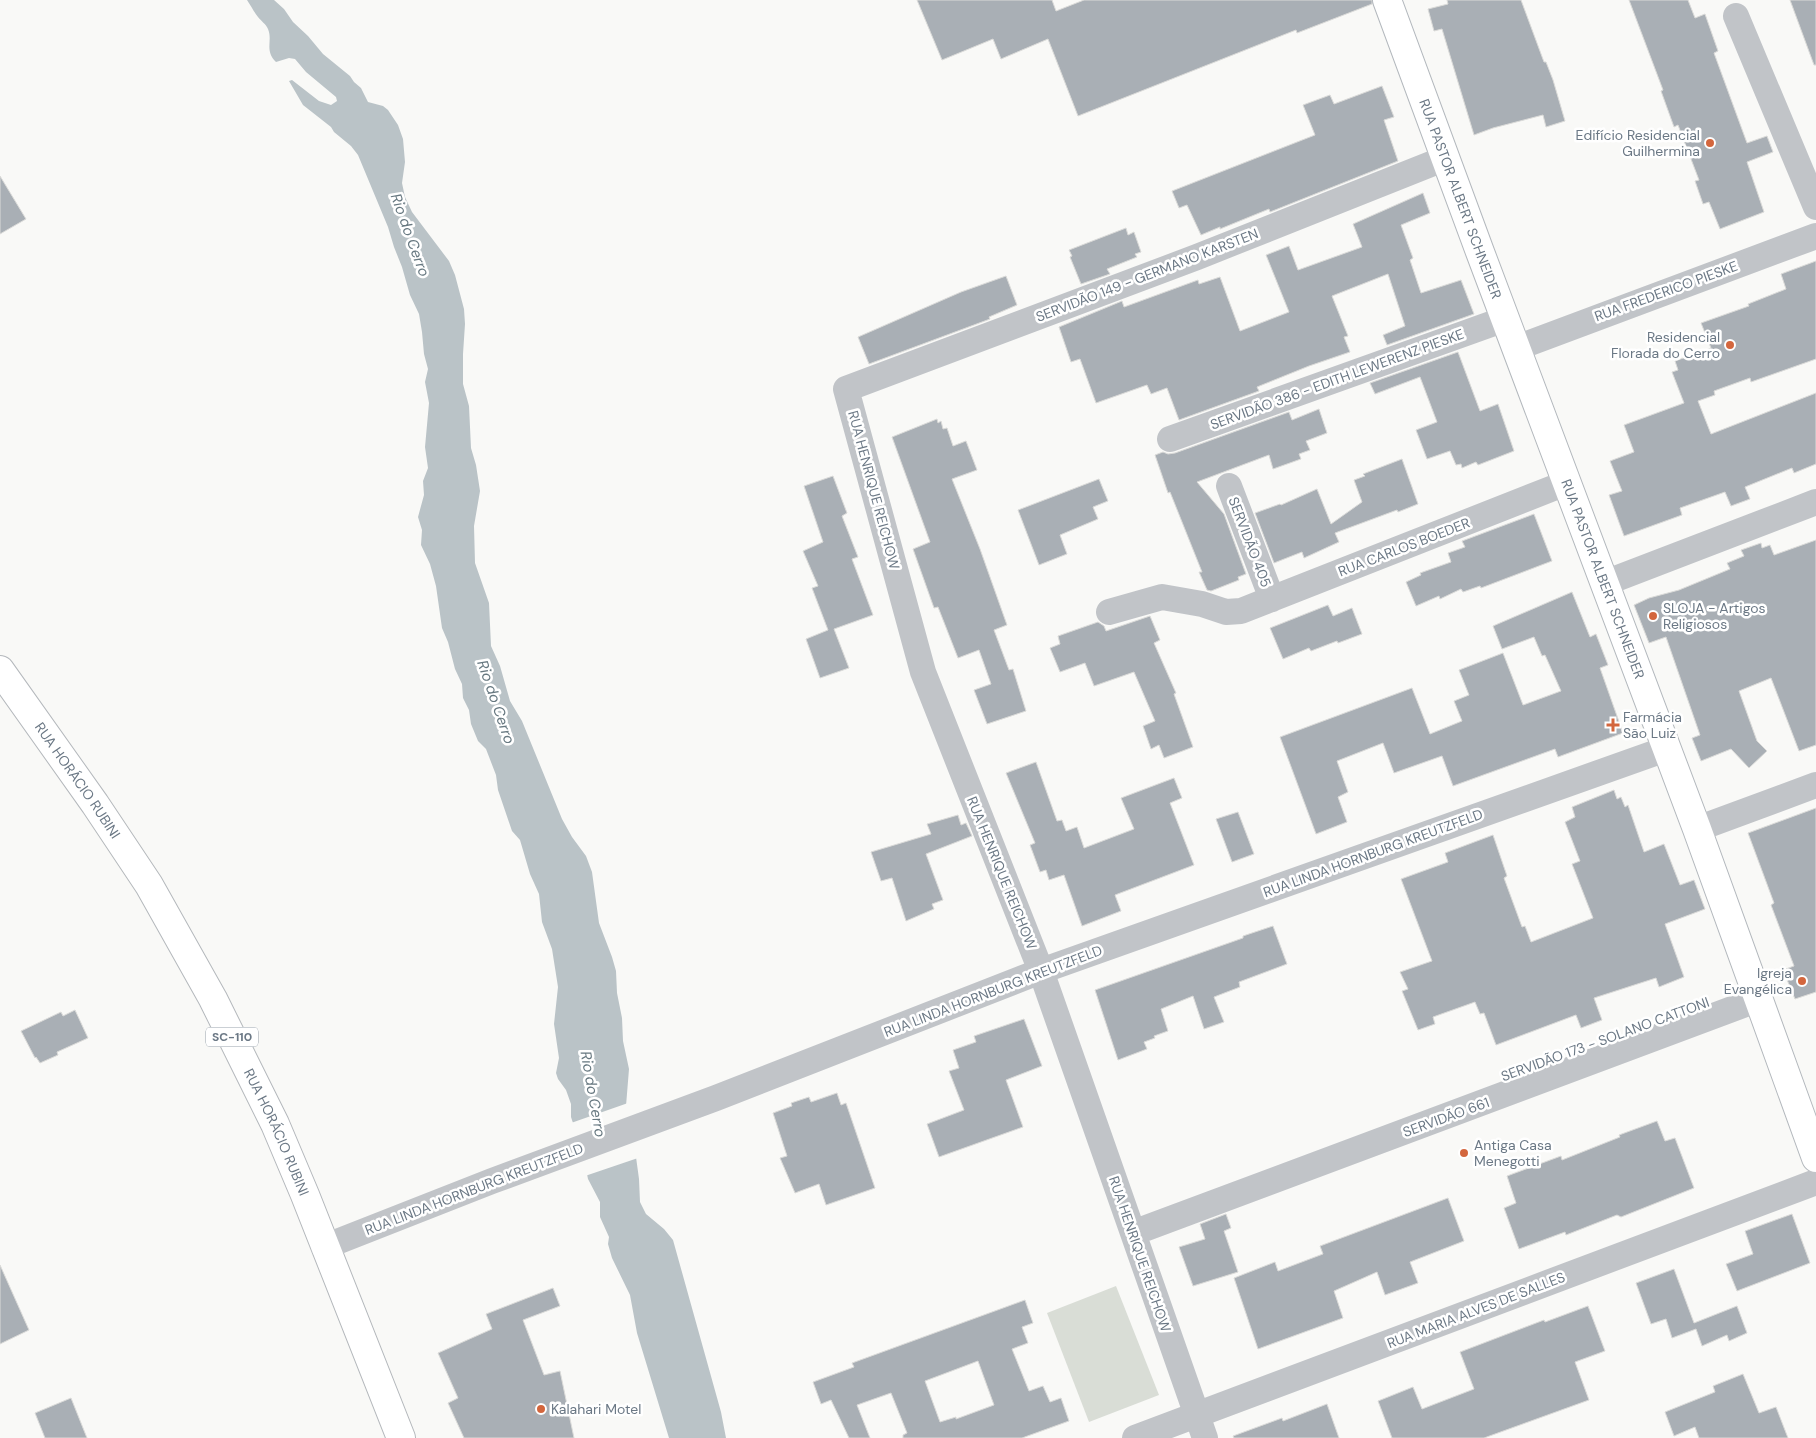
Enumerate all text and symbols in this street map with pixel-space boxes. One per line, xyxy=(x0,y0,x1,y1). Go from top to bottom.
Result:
street label: RUA PASTOR ALBERT SCHNEIDER xyxy=(1415,96,1506,301)
place label: Edifício Residencial Guilhermina xyxy=(1576,126,1700,160)
marker: Edifício Residencial Guilhermina xyxy=(1704,137,1716,149)
water label: Rio do Cerro xyxy=(386,191,434,279)
street label: SERVIDÃO 149 - GERMANO KARSTEN xyxy=(1033,224,1261,326)
street label: RUA FREDERICO PIESKE xyxy=(1592,257,1740,325)
street label: SERVIDÃO 386 - EDITH LEWERENZ PIESKE xyxy=(1208,325,1466,433)
place label: Residencial Florada do Cerro xyxy=(1611,328,1720,362)
marker: Residencial Florada do Cerro xyxy=(1724,339,1736,351)
street label: RUA HENRIQUE REICHOW xyxy=(844,409,904,572)
street label: RUA PASTOR ALBERT SCHNEIDER xyxy=(1557,477,1649,681)
street label: SERVIDÃO 405 xyxy=(1224,494,1276,590)
street label: RUA CARLOS BOEDER xyxy=(1336,514,1472,580)
place label: SLOJA - Artigos Religiosos xyxy=(1663,599,1766,633)
marker: SLOJA - Artigos Religiosos xyxy=(1647,610,1659,622)
water label: Rio do Cerro xyxy=(472,657,520,747)
place label: Farmácia São Luiz xyxy=(1623,708,1682,742)
street label: RUA HORÁCIO RUBINI xyxy=(31,719,124,842)
marker: Farmácia São Luiz xyxy=(1607,719,1619,731)
street label: RUA HENRIQUE REICHOW xyxy=(963,794,1041,953)
street label: RUA LINDA HORNBURG KREUTZFELD xyxy=(1261,805,1485,901)
street label: RUA LINDA HORNBURG KREUTZFELD xyxy=(881,941,1105,1041)
place label: Igreja Evangélica xyxy=(1724,964,1792,998)
marker: Igreja Evangélica xyxy=(1796,975,1808,987)
street label: SERVIDÃO 173 - SOLANO CATTONI xyxy=(1498,993,1712,1085)
road number: SC-110 xyxy=(206,1028,258,1046)
water label: Rio do Cerro xyxy=(576,1049,610,1139)
street label: RUA HORÁCIO RUBINI xyxy=(240,1066,313,1198)
street label: SERVIDÃO 661 xyxy=(1400,1093,1492,1141)
place label: Antiga Casa Menegotti xyxy=(1474,1136,1552,1170)
street label: RUA LINDA HORNBURG KREUTZFELD xyxy=(362,1139,586,1239)
marker: Antiga Casa Menegotti xyxy=(1458,1147,1470,1159)
street label: RUA HENRIQUE REICHOW xyxy=(1105,1174,1175,1335)
street label: RUA MARIA ALVES DE SALLES xyxy=(1384,1268,1568,1352)
place label: Kalahari Motel xyxy=(551,1400,641,1418)
marker: Kalahari Motel xyxy=(535,1403,547,1415)

